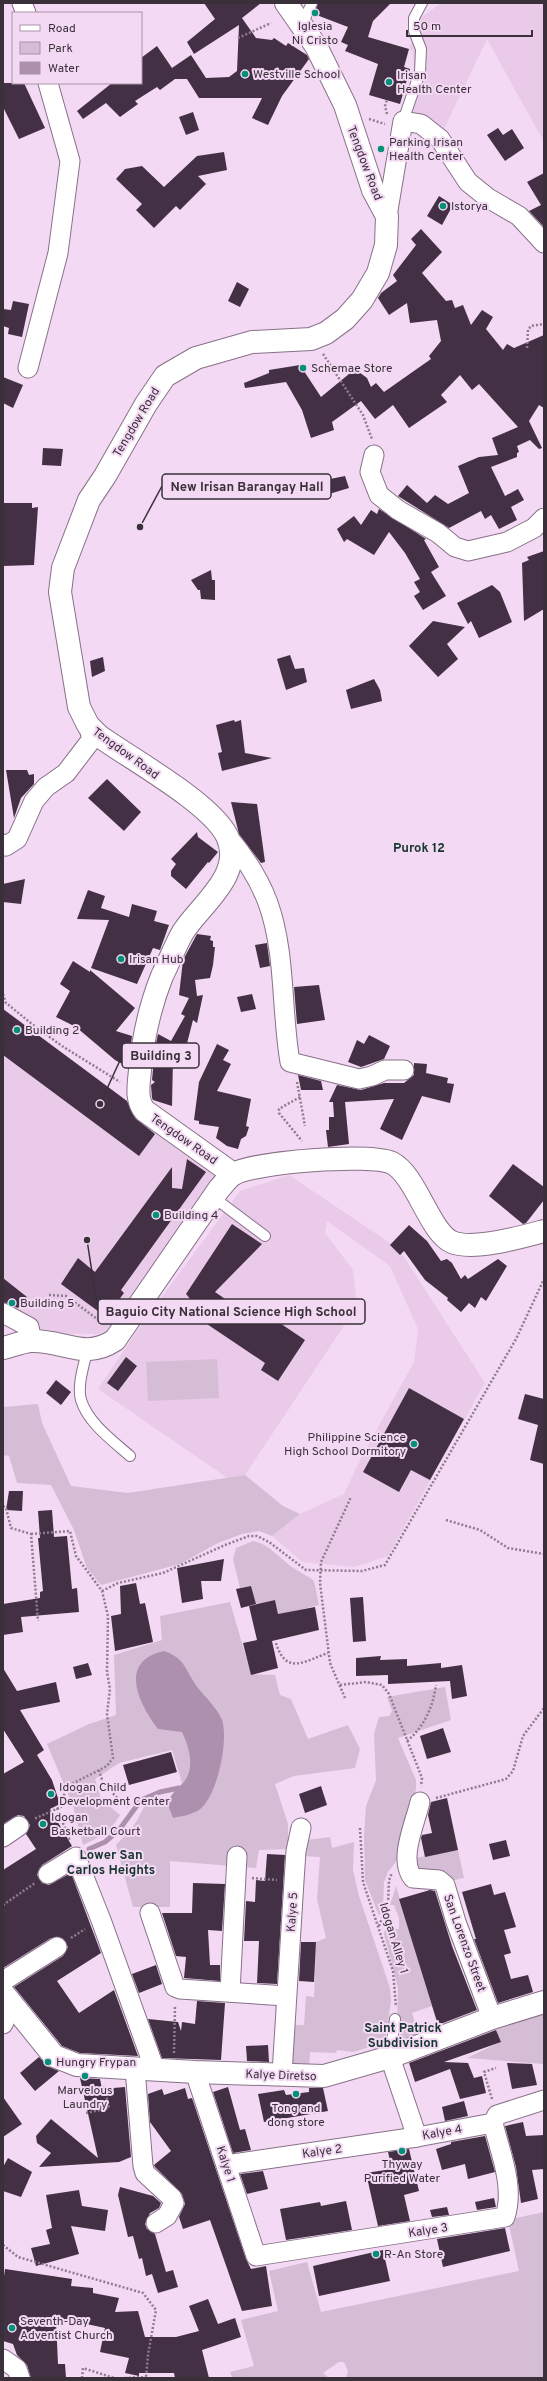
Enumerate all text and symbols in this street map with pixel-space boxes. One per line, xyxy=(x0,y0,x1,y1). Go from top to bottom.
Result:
marker: Iglesia Ni Cristo xyxy=(310,8,320,18)
legend xyxy=(12,12,142,84)
scale bar xyxy=(407,12,532,38)
place label: Iglesia Ni Cristo xyxy=(292,19,339,49)
text: 50 m xyxy=(413,19,441,35)
text: Road xyxy=(48,21,76,37)
text: Park xyxy=(48,41,73,57)
text: Water xyxy=(48,61,80,77)
place label: Westville School xyxy=(253,67,340,83)
place label: Irisan Health Center xyxy=(397,68,472,98)
marker: Westville School xyxy=(240,69,250,79)
marker: Irisan Health Center xyxy=(384,77,394,87)
street label: Tengdow Road xyxy=(343,124,386,203)
place label: Parking Irisan Health Center xyxy=(389,135,464,165)
marker: Parking Irisan Health Center xyxy=(376,144,386,154)
place label: Istorya xyxy=(451,199,488,215)
marker: Istorya xyxy=(438,201,448,211)
place label: Schemae Store xyxy=(311,361,392,377)
marker: Schemae Store xyxy=(298,363,308,373)
street label: Tengdow Road xyxy=(110,385,164,460)
callout: New Irisan Barangay Hall xyxy=(162,474,331,499)
text: New Irisan Barangay Hall xyxy=(170,480,324,496)
street label: Tengdow Road xyxy=(89,724,162,783)
district label: Purok 12 xyxy=(393,841,445,857)
place label: Irisan Hub xyxy=(129,952,184,968)
marker: Irisan Hub xyxy=(116,954,126,964)
place label: Building 2 xyxy=(25,1023,79,1039)
marker: Building 2 xyxy=(12,1025,22,1035)
callout: Building 3 xyxy=(122,1043,199,1068)
text: Building 3 xyxy=(130,1049,192,1065)
street label: Tengdow Road xyxy=(147,1111,220,1169)
place label: Building 4 xyxy=(164,1208,219,1224)
marker: Building 4 xyxy=(151,1210,161,1220)
place label: Building 5 xyxy=(20,1296,75,1312)
marker: Building 5 xyxy=(7,1298,17,1308)
callout: Baguio City National Science High School xyxy=(98,1299,365,1324)
text: Baguio City National Science High School xyxy=(105,1305,357,1321)
place label: Philippine Science High School Dormitory xyxy=(284,1430,406,1460)
marker: Philippine Science High School Dormitory xyxy=(409,1439,419,1449)
place label: Idogan Child Development Center xyxy=(59,1780,170,1810)
marker: Idogan Child Development Center xyxy=(46,1789,56,1799)
place label: Idogan Basketball Court xyxy=(51,1810,141,1840)
marker: Idogan Basketball Court xyxy=(38,1819,48,1829)
district label: Lower San Carlos Heights xyxy=(67,1848,155,1879)
street label: Kalye 5 xyxy=(284,1891,302,1933)
street label: San Lorenzo Street xyxy=(439,1892,489,1994)
street label: Idogan Alley 1 xyxy=(375,1901,411,1976)
district label: Saint Patrick Subdivision xyxy=(364,2021,442,2052)
place label: Hungry Frypan xyxy=(56,2055,136,2071)
marker: Hungry Frypan xyxy=(43,2057,53,2067)
street label: Kalye Diretso xyxy=(245,2067,317,2085)
marker: Marvelous Laundry xyxy=(80,2071,90,2081)
place label: Marvelous Laundry xyxy=(57,2083,113,2113)
marker: Tong and dong store xyxy=(291,2089,301,2099)
place label: Tong and dong store xyxy=(267,2101,325,2131)
street label: Kalye 4 xyxy=(421,2122,463,2144)
street label: Kalye 2 xyxy=(301,2141,343,2163)
street label: Kalye 1 xyxy=(212,2144,238,2184)
marker: Thyway Purified Water xyxy=(397,2146,407,2156)
place label: Thyway Purified Water xyxy=(364,2157,441,2187)
street label: Kalye 3 xyxy=(407,2220,449,2242)
place label: R-An Store xyxy=(384,2247,443,2263)
marker: R-An Store xyxy=(371,2249,381,2259)
place label: Seventh-Day Adventist Church xyxy=(20,2314,113,2344)
marker: Seventh-Day Adventist Church xyxy=(7,2323,17,2333)

